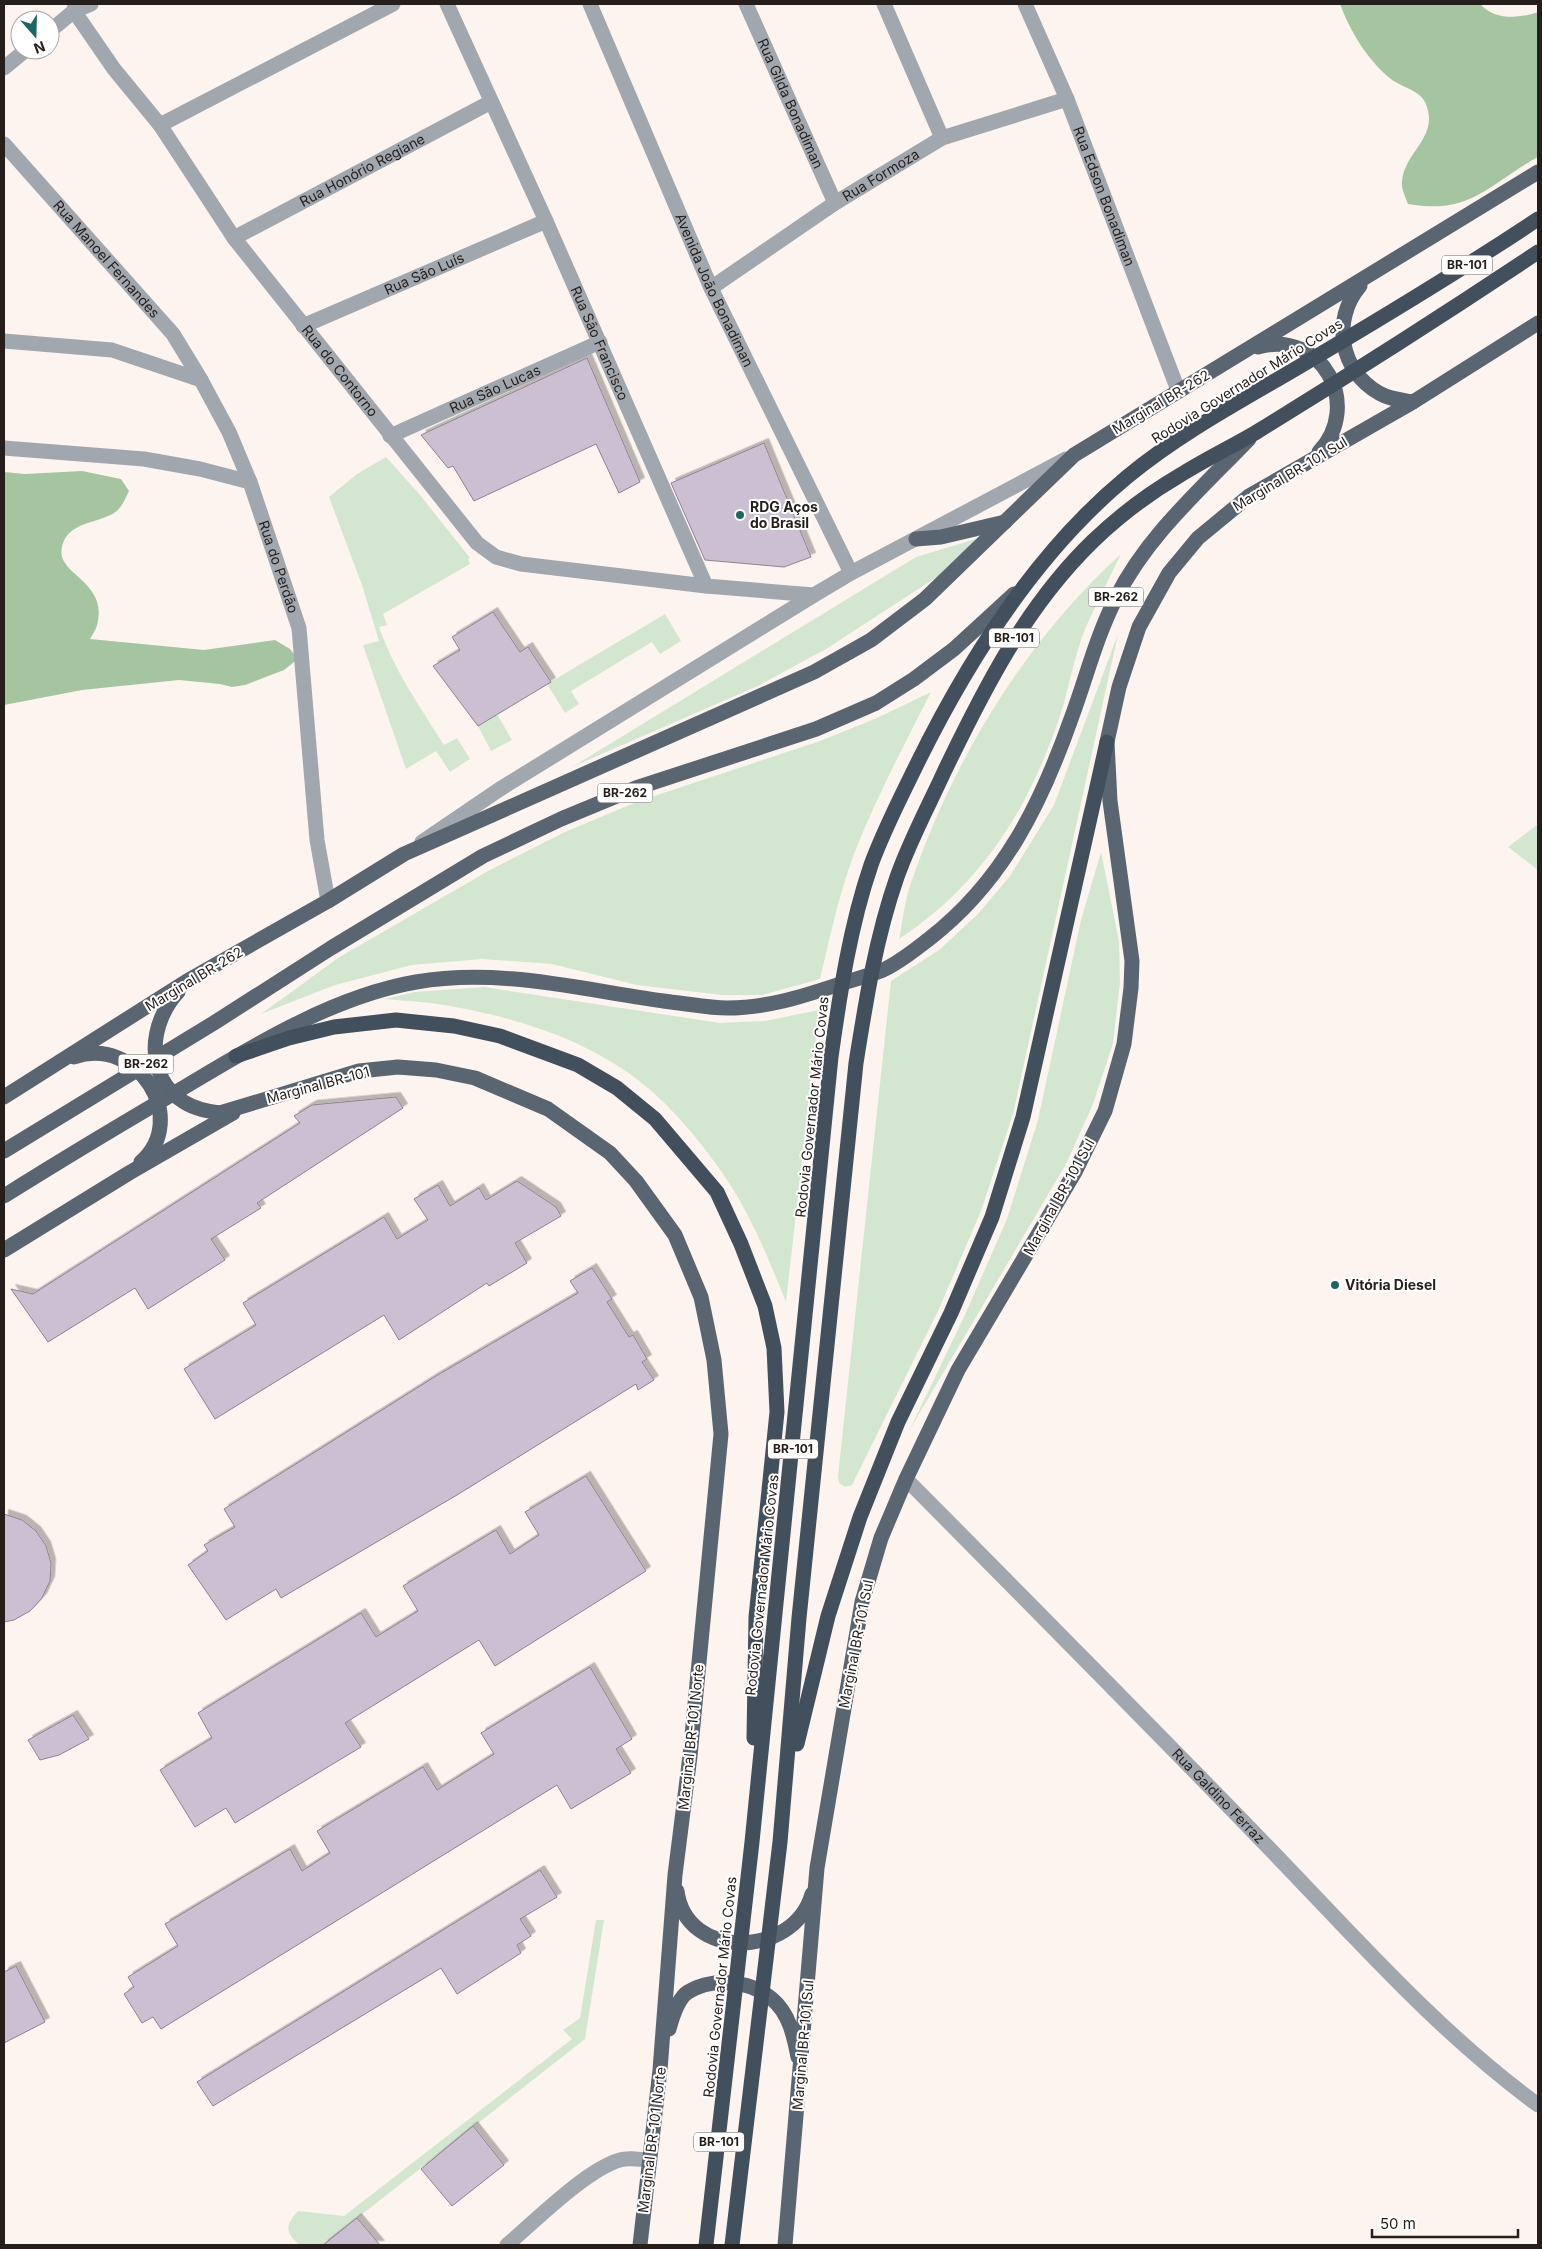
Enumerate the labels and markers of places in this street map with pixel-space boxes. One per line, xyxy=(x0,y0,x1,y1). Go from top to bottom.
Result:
place label: RDG Aços do Brasil xyxy=(750,498,818,531)
marker: RDG Aços do Brasil xyxy=(734,509,746,521)
place label: Vitória Diesel xyxy=(1345,1276,1436,1293)
marker: Vitória Diesel xyxy=(1329,1279,1341,1291)

